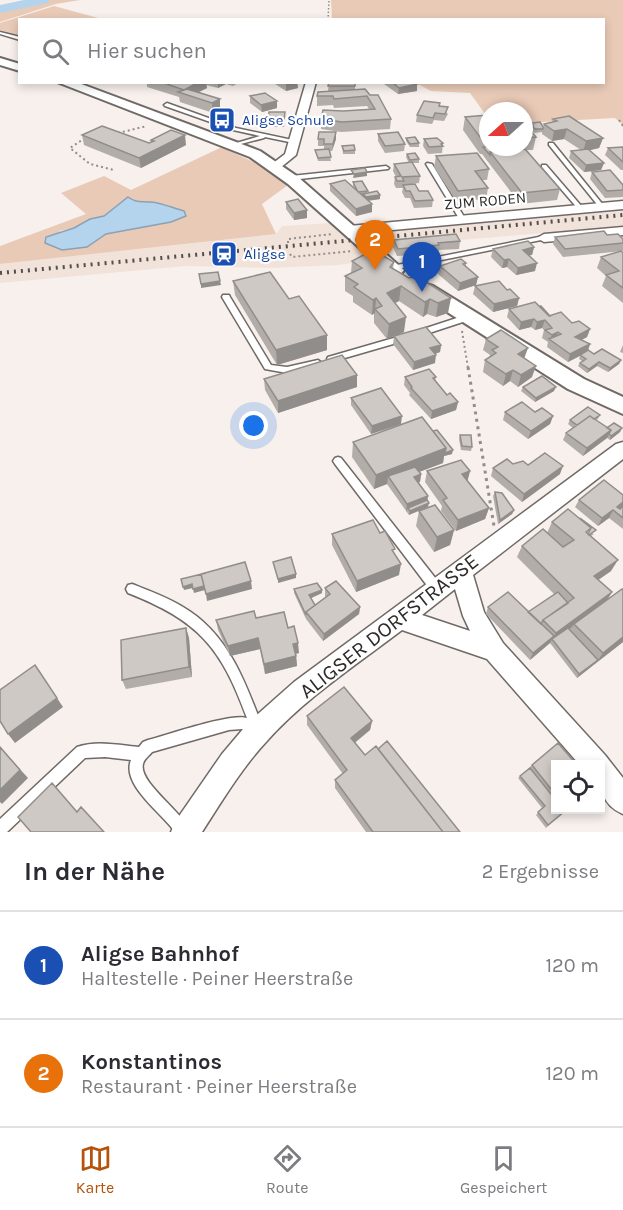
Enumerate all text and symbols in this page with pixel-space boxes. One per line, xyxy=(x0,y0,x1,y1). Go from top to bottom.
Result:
search box xyxy=(18,18,605,84)
icon: search xyxy=(39,35,72,68)
text: Hier suchen xyxy=(87,38,207,64)
north arrow xyxy=(479,102,533,156)
bus stop icon: Aligse Schule xyxy=(207,105,237,135)
place label: Aligse Schule xyxy=(242,111,334,129)
street label: ZUM RODEN xyxy=(443,188,527,214)
pin: 2 xyxy=(356,220,394,270)
station icon: Aligse xyxy=(209,239,239,269)
pin: 1 xyxy=(402,242,442,292)
place label: Aligse xyxy=(244,245,285,263)
your location xyxy=(239,411,268,440)
street label: ALIGSER DORFSTRASSE xyxy=(295,549,483,703)
map controls xyxy=(551,760,605,814)
button: locate xyxy=(551,760,605,814)
text: In der Nähe xyxy=(24,856,165,887)
text: 2 Ergebnisse xyxy=(482,860,599,883)
text: Aligse Bahnhof xyxy=(81,941,239,967)
text: 1 xyxy=(40,954,47,977)
text: 120 m xyxy=(545,954,599,977)
text: Haltestelle · Peiner Heerstraße xyxy=(81,967,353,990)
text: Konstantinos xyxy=(81,1049,222,1075)
text: 2 xyxy=(37,1062,50,1085)
text: 120 m xyxy=(545,1062,599,1085)
text: Restaurant · Peiner Heerstraße xyxy=(81,1075,357,1098)
tab: Karte xyxy=(76,1142,114,1197)
tab: Route xyxy=(266,1142,308,1197)
tab: Gespeichert xyxy=(460,1142,547,1197)

